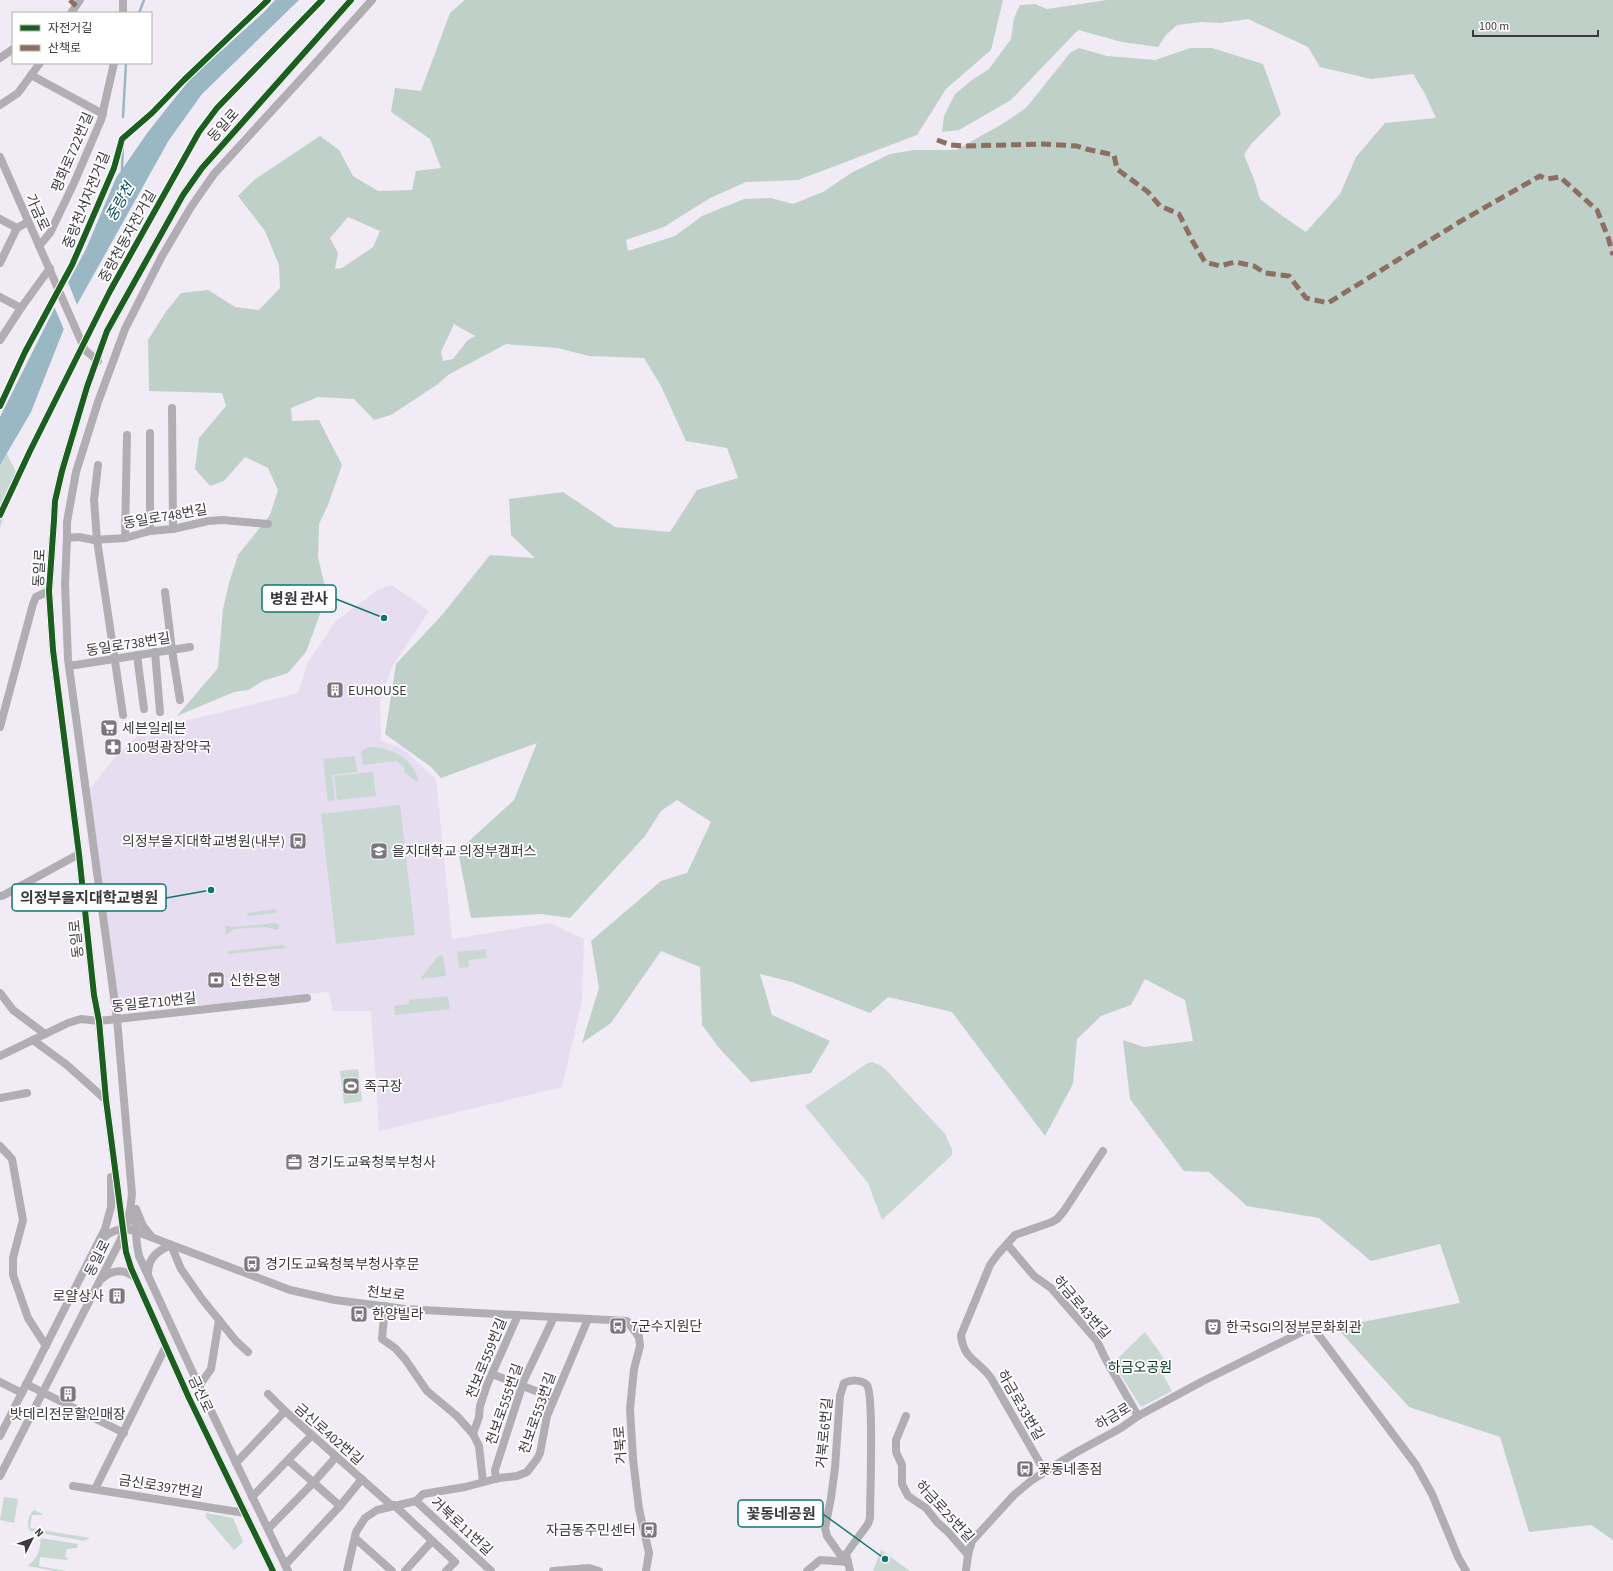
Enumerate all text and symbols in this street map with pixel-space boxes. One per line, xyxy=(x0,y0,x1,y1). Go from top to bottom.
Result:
legend xyxy=(12,12,152,64)
scale bar xyxy=(1473,12,1598,38)
text: 100 m xyxy=(1479,18,1509,35)
text: 자전거길 xyxy=(48,20,92,37)
text: 산책로 xyxy=(48,40,81,57)
street label: 동일로 xyxy=(203,105,244,147)
street label: 평화로722번길 xyxy=(47,109,99,196)
street label: 중랑천서자전거길 xyxy=(58,149,116,252)
water label: 중랑천 xyxy=(101,177,141,225)
street label: 중랑천동자전거길 xyxy=(94,187,162,286)
street label: 가금로 xyxy=(20,191,54,234)
street label: 동일로748번길 xyxy=(121,500,209,534)
street label: 동일로 xyxy=(29,548,51,588)
callout: 병원 관사 xyxy=(262,585,336,612)
text: 병원 관사 xyxy=(270,589,328,610)
street label: 동일로738번길 xyxy=(84,628,172,662)
building icon: EUHOUSE xyxy=(325,680,345,700)
place label: EUHOUSE xyxy=(348,681,407,701)
supermarket icon: 세븐일레븐 xyxy=(99,718,119,738)
place label: 세븐일레븐 xyxy=(122,719,187,739)
pharmacy icon: 100평광장약국 xyxy=(103,737,123,757)
place label: 100평광장약국 xyxy=(126,738,211,758)
bus stop icon: 의정부을지대학교병원(내부) xyxy=(288,831,308,851)
place label: 의정부을지대학교병원(내부) xyxy=(122,832,285,852)
school or university icon: 을지대학교 의정부캠퍼스 xyxy=(369,841,389,861)
place label: 을지대학교 의정부캠퍼스 xyxy=(392,842,537,862)
callout: 의정부을지대학교병원 xyxy=(12,884,166,911)
text: 의정부을지대학교병원 xyxy=(20,888,158,909)
street label: 동일로 xyxy=(65,919,89,959)
bank icon: 신한은행 xyxy=(206,970,226,990)
place label: 신한은행 xyxy=(229,971,281,991)
street label: 동일로710번길 xyxy=(111,989,198,1017)
sports icon: 족구장 xyxy=(341,1076,361,1096)
place label: 족구장 xyxy=(364,1077,403,1097)
office icon: 경기도교육청북부청사 xyxy=(284,1152,304,1172)
place label: 경기도교육청북부청사 xyxy=(307,1153,436,1173)
street label: 동일로 xyxy=(80,1237,116,1280)
bus stop icon: 경기도교육청북부청사후문 xyxy=(242,1254,262,1274)
place label: 경기도교육청북부청사후문 xyxy=(265,1255,420,1275)
street label: 하금로43번길 xyxy=(1048,1272,1114,1344)
street label: 천보로 xyxy=(366,1282,406,1306)
building icon: 로얄상사 xyxy=(107,1286,127,1306)
place label: 로얄상사 xyxy=(52,1287,104,1307)
bus stop icon: 한양빌라 xyxy=(349,1304,369,1324)
place label: 한양빌라 xyxy=(372,1305,424,1325)
street label: 천보로559번길 xyxy=(462,1315,512,1402)
bus stop icon: 7군수지원단 xyxy=(608,1316,628,1336)
place label: 7군수지원단 xyxy=(631,1317,702,1337)
theatre icon: 한국SGI의정부문화회관 xyxy=(1203,1317,1223,1337)
place label: 한국SGI의정부문화회관 xyxy=(1226,1318,1362,1338)
park label: 하금오공원 xyxy=(1108,1358,1172,1378)
street label: 천보로555번길 xyxy=(482,1361,528,1448)
street label: 하금로33번길 xyxy=(992,1367,1048,1444)
street label: 천보로553번길 xyxy=(515,1370,561,1457)
street label: 금신로 xyxy=(183,1373,217,1416)
building icon: 밧데리전문할인매장 xyxy=(58,1384,78,1404)
street label: 거북로6번길 xyxy=(812,1397,838,1470)
street label: 하금로 xyxy=(1092,1398,1135,1435)
street label: 금신로402번길 xyxy=(290,1399,367,1470)
place label: 밧데리전문할인매장 xyxy=(10,1405,126,1425)
street label: 거북로 xyxy=(610,1425,632,1465)
bus stop icon: 꽃동네종점 xyxy=(1015,1459,1035,1479)
place label: 꽃동네종점 xyxy=(1038,1460,1102,1480)
street label: 금신로397번길 xyxy=(117,1470,205,1504)
street label: 하금로25번길 xyxy=(910,1476,978,1547)
street label: 거북로11번길 xyxy=(426,1493,497,1561)
callout: 꽃동네공원 xyxy=(738,1500,823,1527)
text: 꽃동네공원 xyxy=(746,1504,816,1525)
north arrow xyxy=(12,1519,52,1559)
bus stop icon: 자금동주민센터 xyxy=(639,1520,659,1540)
place label: 자금동주민센터 xyxy=(546,1521,636,1541)
text: N xyxy=(31,1525,47,1540)

